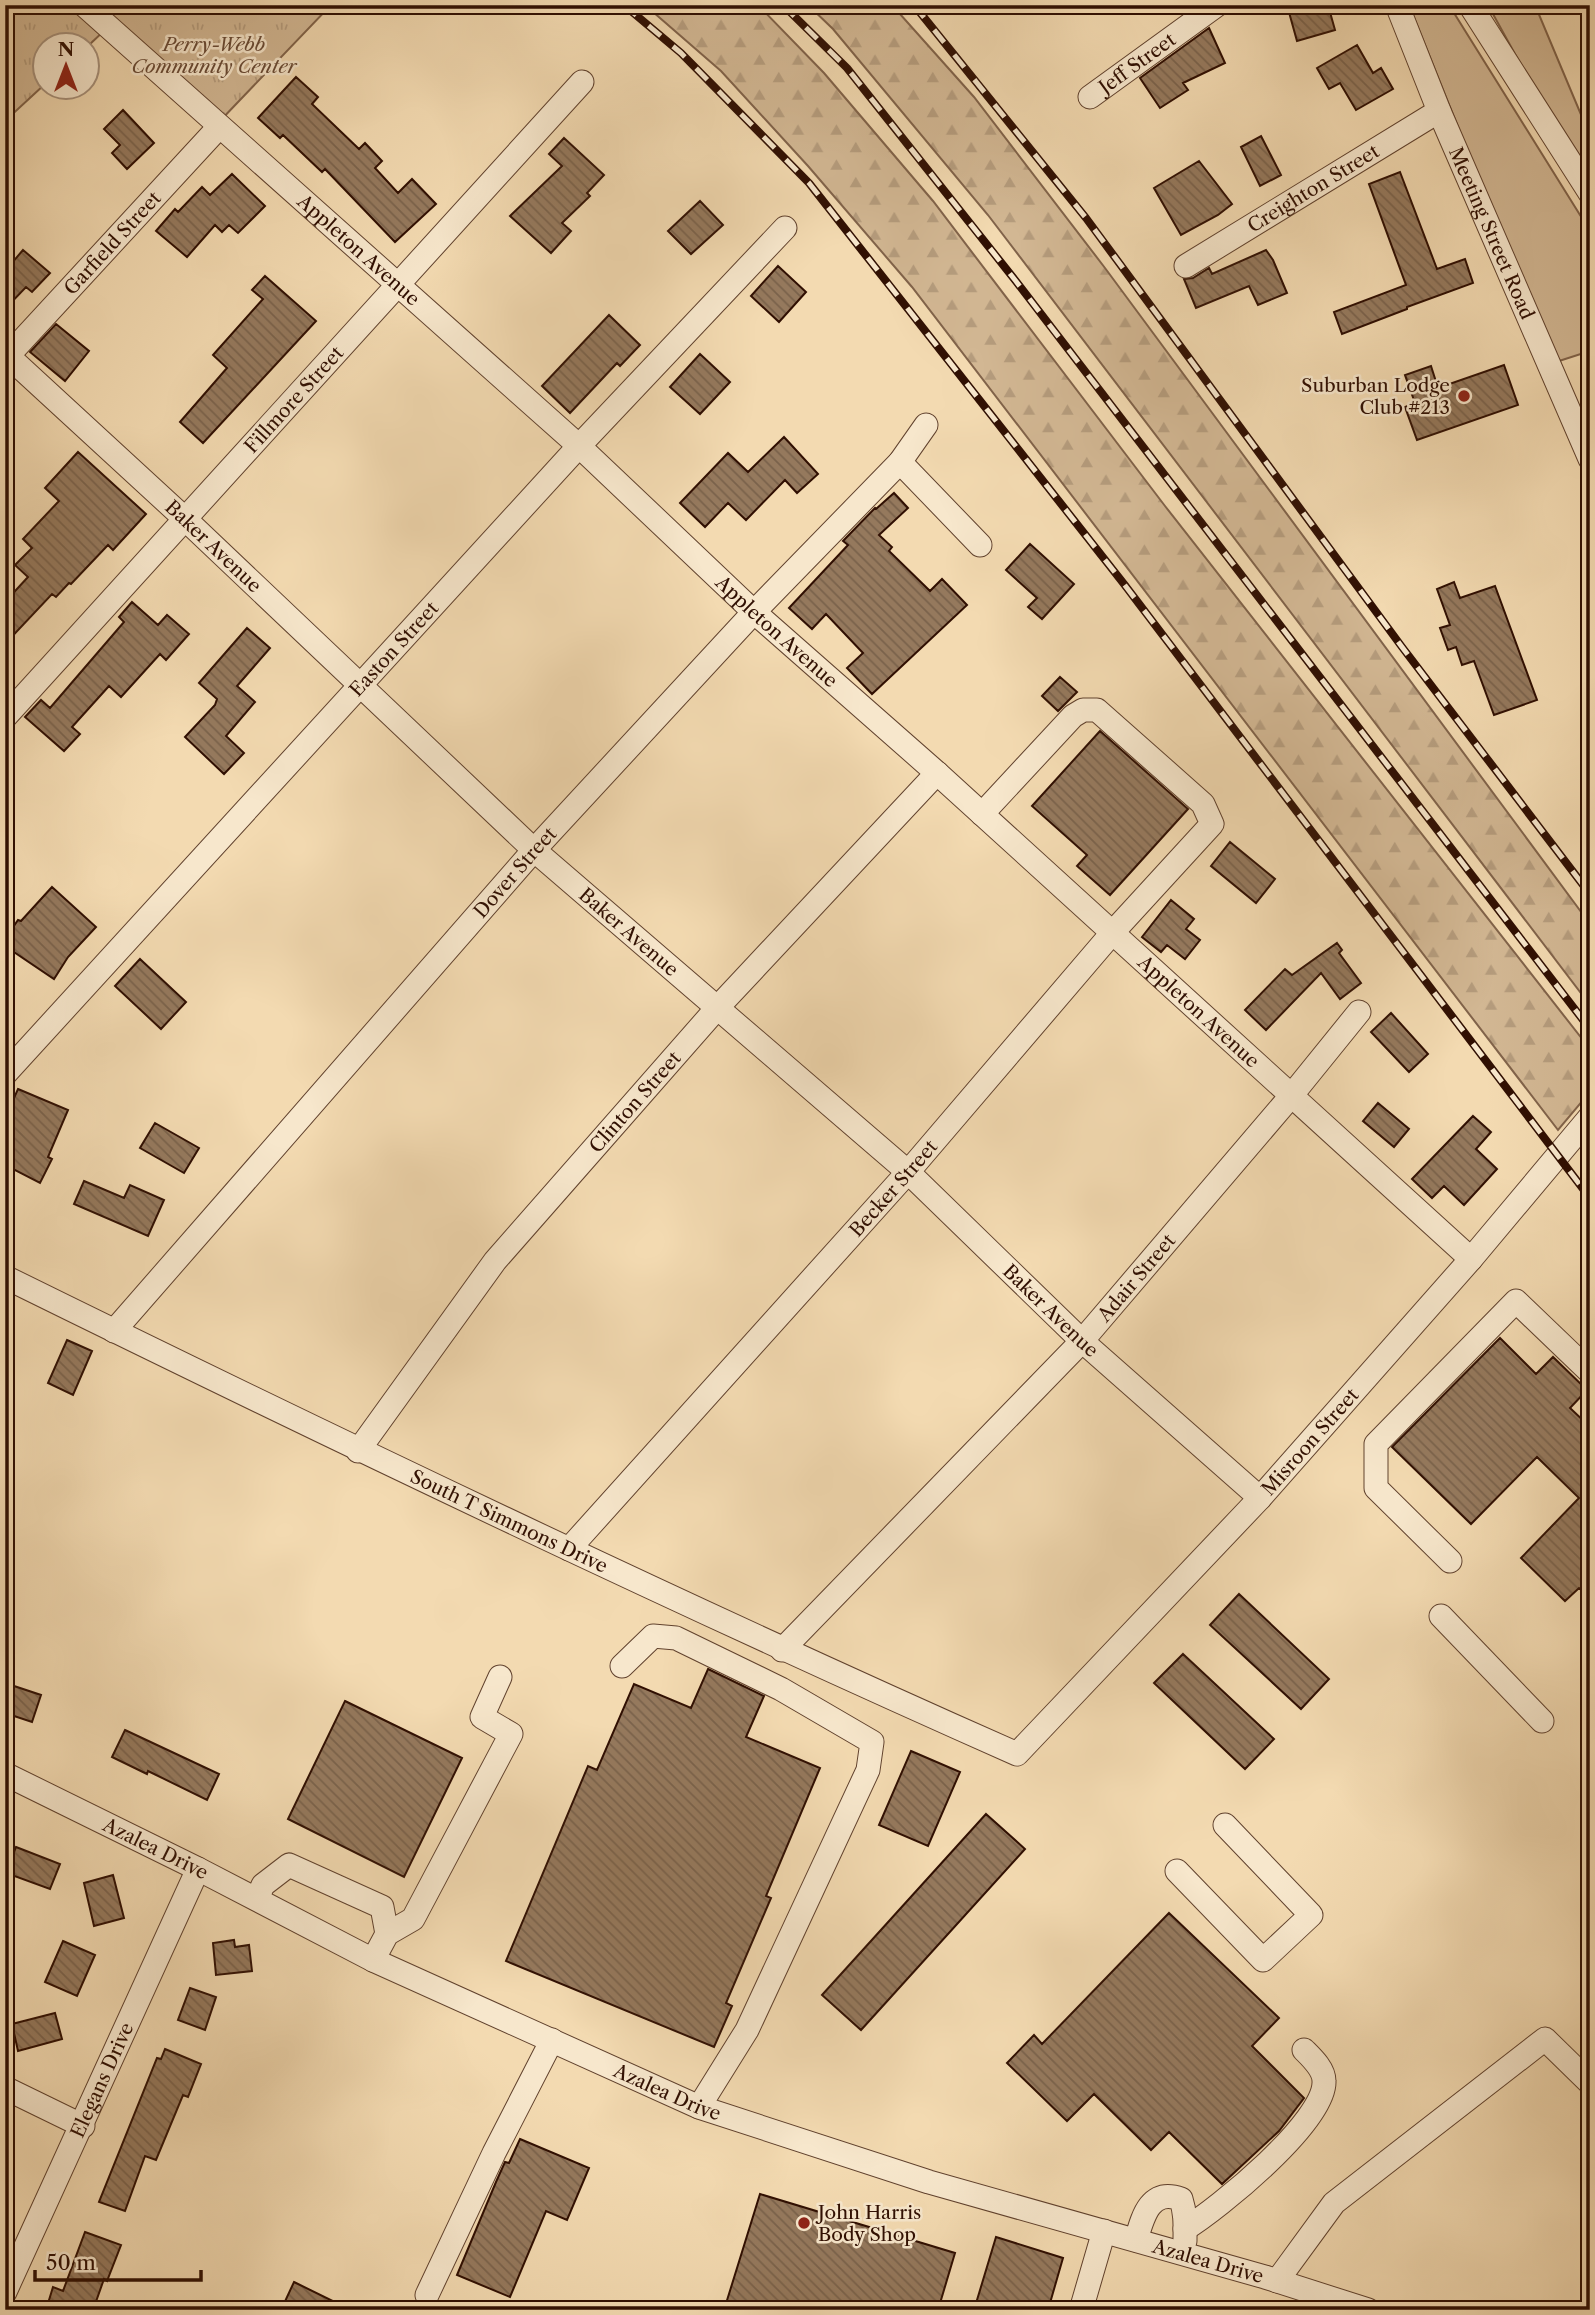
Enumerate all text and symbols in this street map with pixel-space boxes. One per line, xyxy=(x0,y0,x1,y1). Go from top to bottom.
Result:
street label: Jeff Street xyxy=(1092,27,1180,100)
north arrow xyxy=(32,32,102,102)
park label: Perry-Webb Community Center xyxy=(131,33,298,78)
text: N xyxy=(58,38,74,61)
street label: Creighton Street xyxy=(1243,139,1383,237)
street label: Meeting Street Road xyxy=(1444,143,1540,323)
street label: Garfield Street xyxy=(59,186,166,299)
street label: Appleton Avenue xyxy=(292,189,425,310)
street label: Fillmore Street xyxy=(239,341,348,458)
place label: Suburban Lodge Club #213 xyxy=(1301,374,1450,419)
marker: Suburban Lodge Club #213 xyxy=(1456,388,1472,404)
street label: Baker Avenue xyxy=(161,495,266,597)
street label: Appleton Avenue xyxy=(710,570,843,692)
street label: Easton Street xyxy=(344,596,443,701)
street label: Dover Street xyxy=(469,822,561,923)
street label: Baker Avenue xyxy=(575,883,683,981)
street label: Appleton Avenue xyxy=(1133,950,1264,1072)
street label: Clinton Street xyxy=(584,1046,686,1157)
street label: Becker Street xyxy=(844,1135,942,1241)
street label: Adair Street xyxy=(1092,1229,1180,1327)
street label: Baker Avenue xyxy=(998,1259,1103,1362)
street label: Misroon Street xyxy=(1256,1383,1363,1500)
street label: South T Simmons Drive xyxy=(407,1464,612,1577)
street label: Azalea Drive xyxy=(98,1812,212,1884)
street label: Elegans Drive xyxy=(66,2019,138,2141)
street label: Azalea Drive xyxy=(609,2058,724,2125)
place label: John Harris Body Shop xyxy=(815,2201,921,2246)
marker: John Harris Body Shop xyxy=(796,2215,812,2231)
street label: Azalea Drive xyxy=(1149,2234,1266,2288)
scale bar xyxy=(35,2238,201,2282)
text: 50 m xyxy=(46,2250,96,2275)

